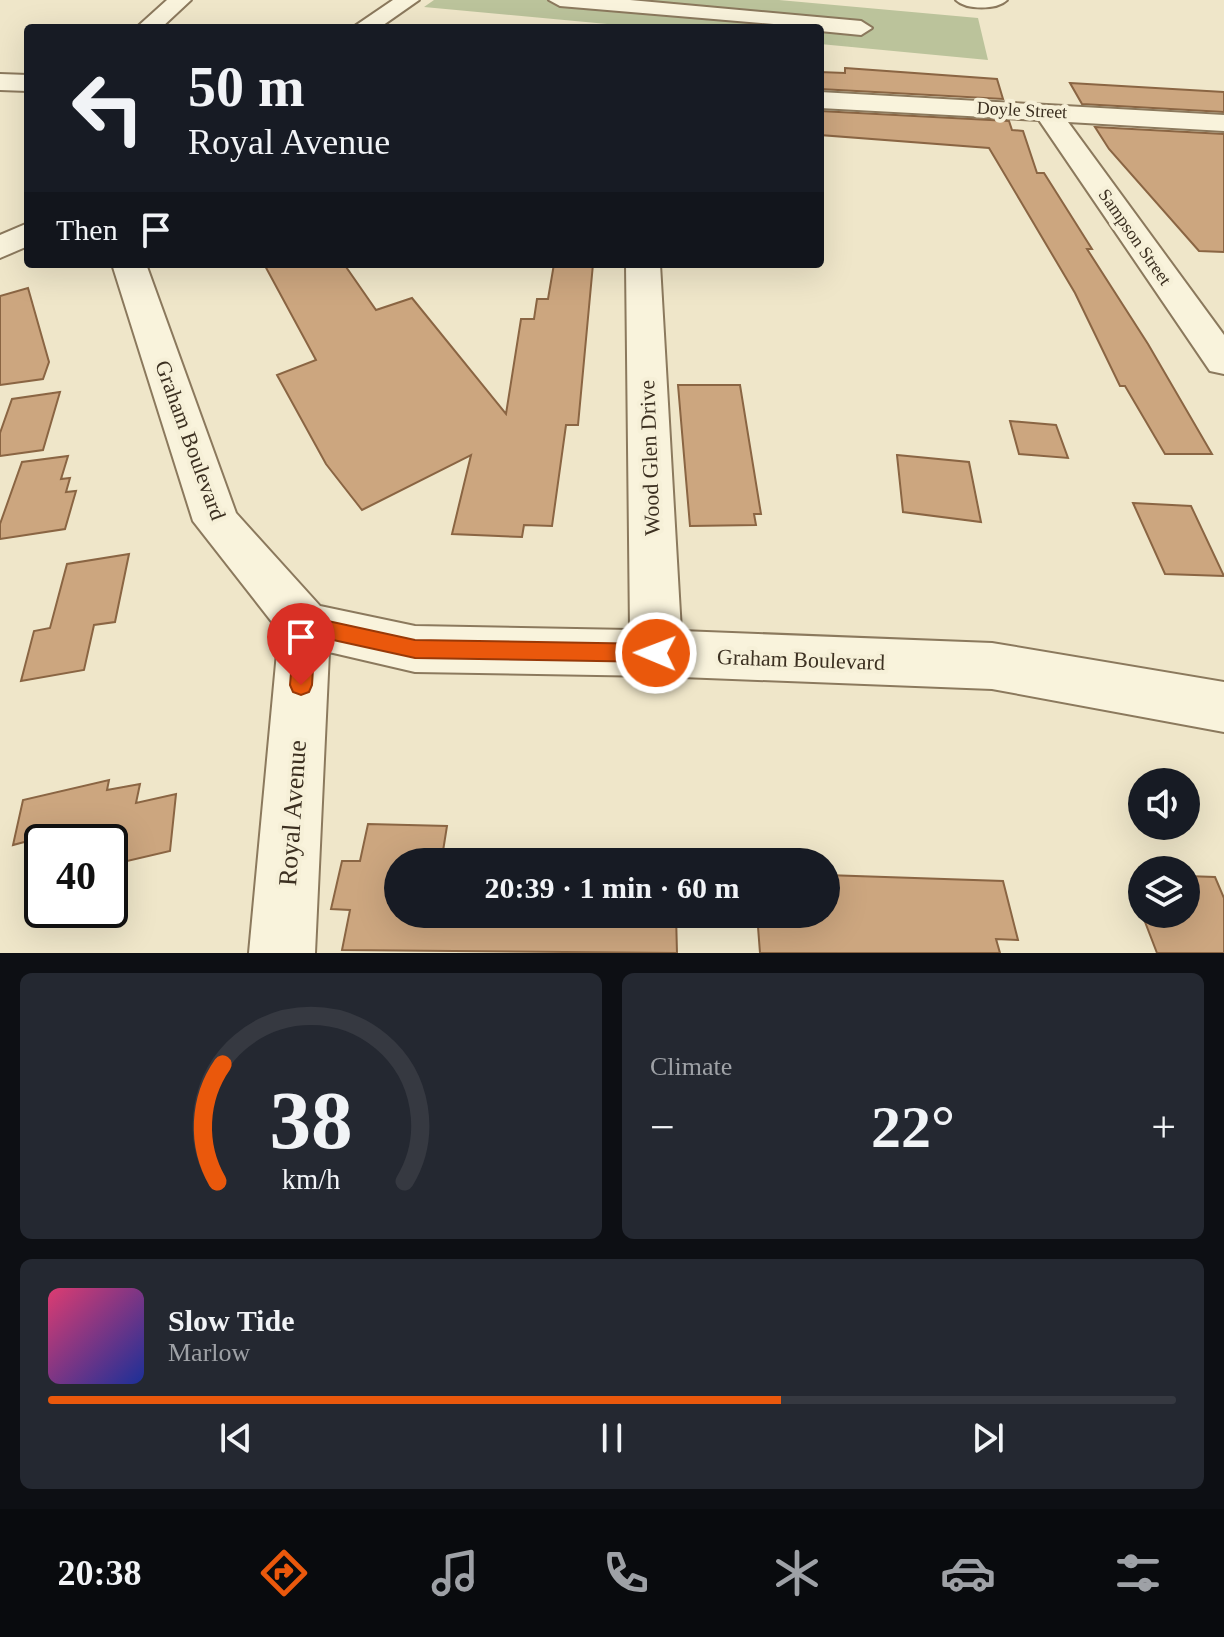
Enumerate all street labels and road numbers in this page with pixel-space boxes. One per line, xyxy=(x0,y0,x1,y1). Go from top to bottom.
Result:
street label: Doyle Street xyxy=(976,98,1068,122)
street label: Sampson Street xyxy=(1095,185,1175,289)
street label: Graham Boulevard xyxy=(150,357,231,523)
street label: Wood Glen Drive xyxy=(634,380,665,536)
street label: Graham Boulevard xyxy=(717,644,885,675)
street label: Royal Avenue xyxy=(273,739,312,887)

